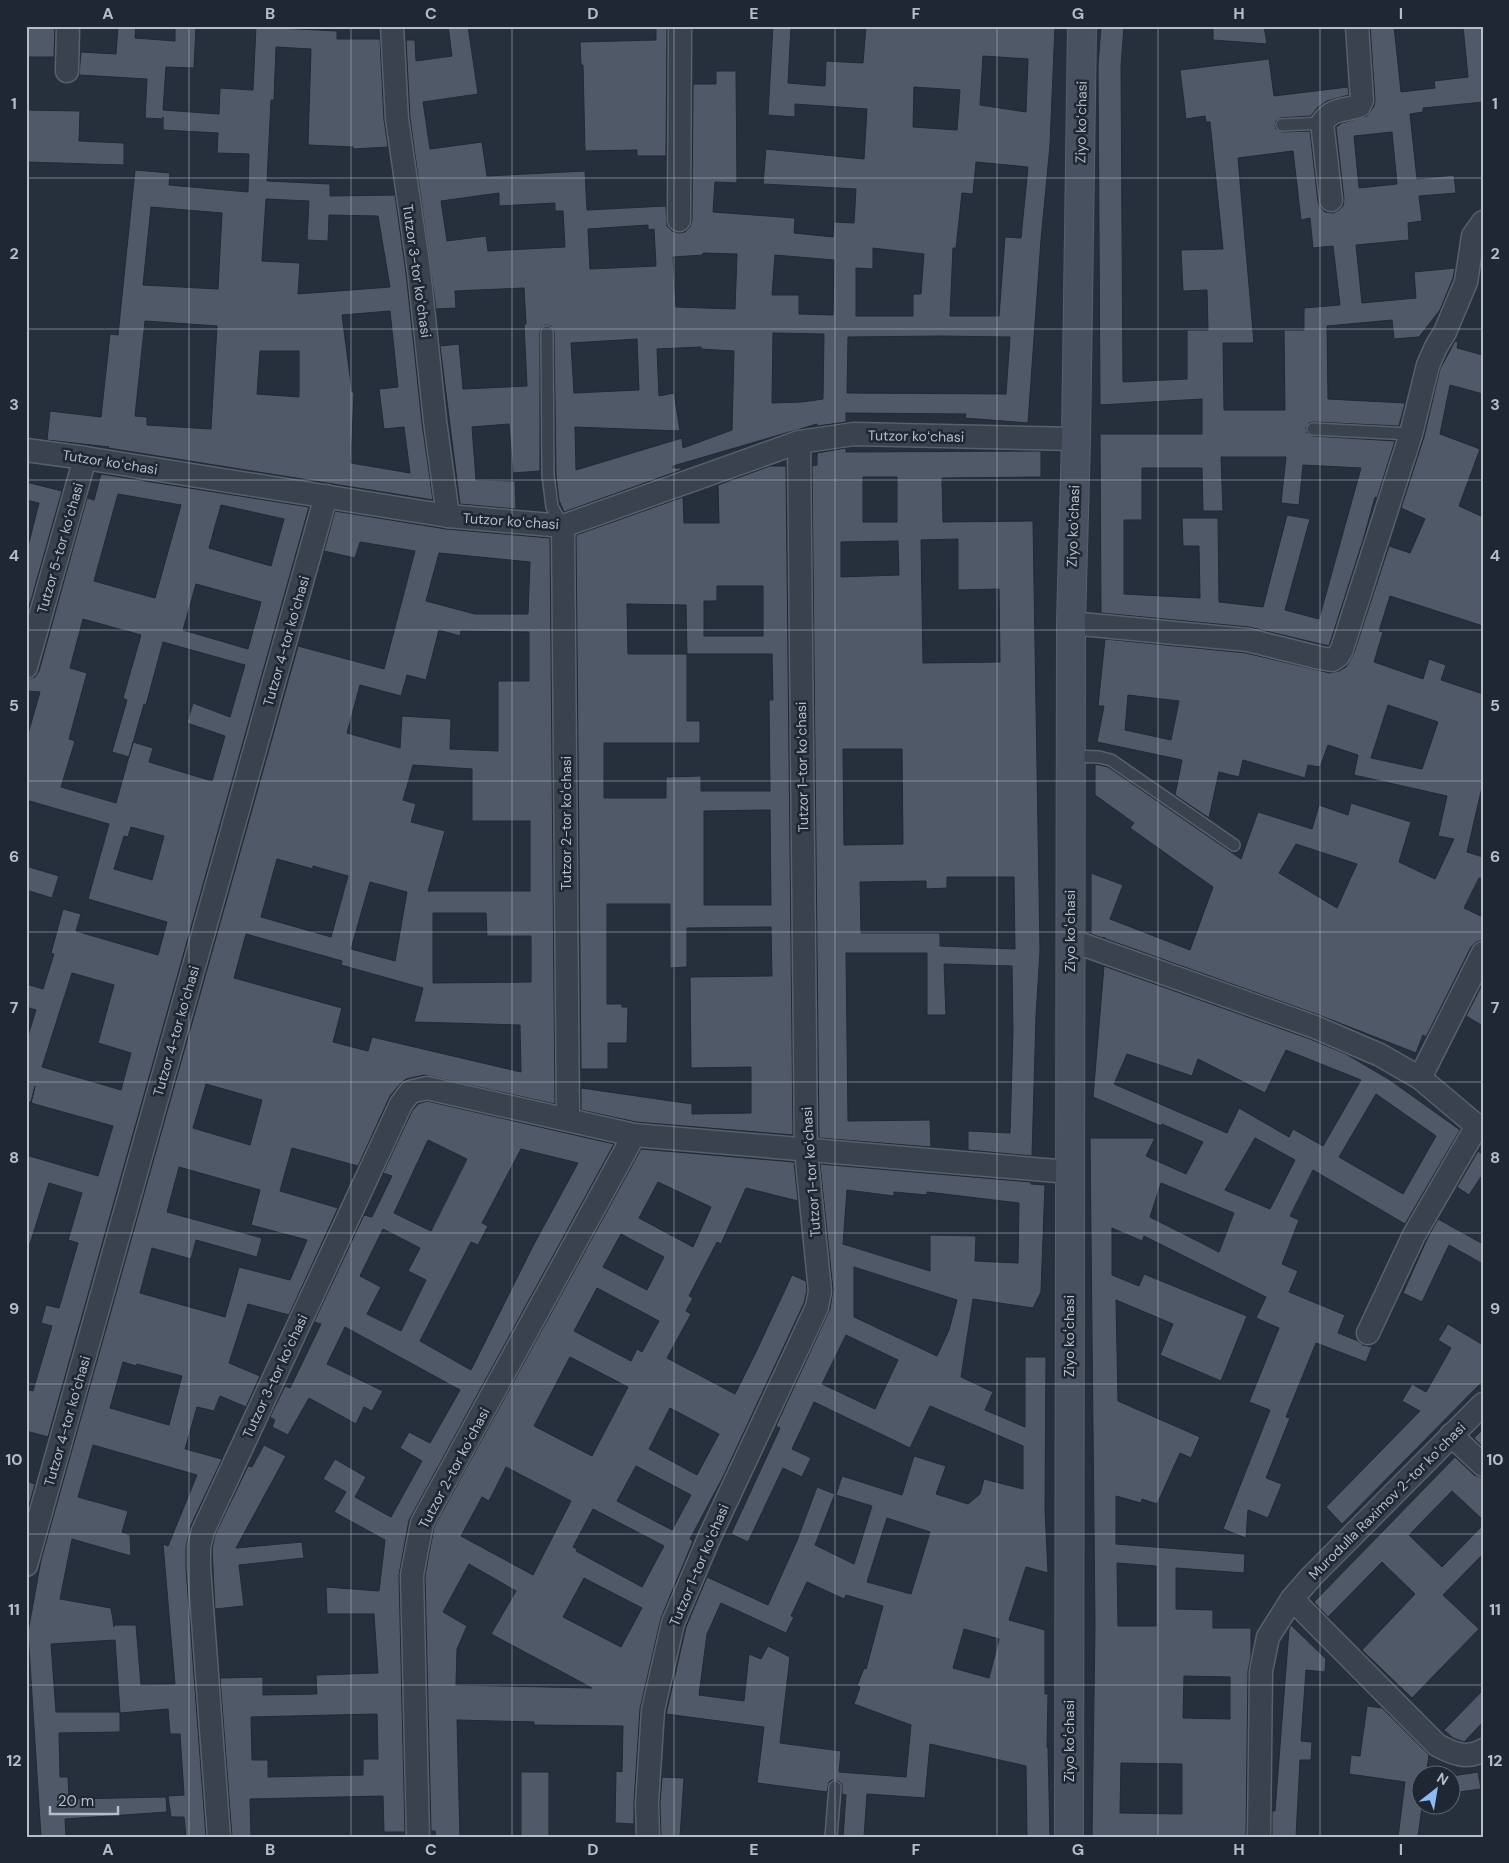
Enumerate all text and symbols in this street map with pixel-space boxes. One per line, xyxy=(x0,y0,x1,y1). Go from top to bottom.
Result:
text: A xyxy=(102,3,114,24)
text: B xyxy=(265,3,275,24)
text: C xyxy=(425,3,437,24)
text: D xyxy=(587,3,599,24)
text: E xyxy=(749,3,759,24)
text: F xyxy=(912,3,921,24)
text: G xyxy=(1072,3,1084,24)
text: H xyxy=(1233,3,1245,24)
text: I xyxy=(1399,3,1403,24)
street label: Ziyo koʻchasi xyxy=(1071,81,1091,163)
text: 1 xyxy=(11,93,17,114)
text: 1 xyxy=(1492,93,1498,114)
street label: Tutzor 3-tor koʻchasi xyxy=(399,203,435,339)
text: 2 xyxy=(9,243,19,264)
text: 2 xyxy=(1490,243,1500,264)
text: 3 xyxy=(9,394,19,415)
text: 3 xyxy=(1490,394,1500,415)
street label: Tutzor koʻchasi xyxy=(868,426,964,446)
street label: Tutzor koʻchasi xyxy=(61,446,159,478)
street label: Tutzor 5-tor koʻchasi xyxy=(33,481,87,615)
street label: Ziyo koʻchasi xyxy=(1063,485,1083,567)
street label: Tutzor koʻchasi xyxy=(462,509,560,533)
text: 4 xyxy=(9,545,19,566)
text: 4 xyxy=(1490,545,1500,566)
street label: Tutzor 4-tor koʻchasi xyxy=(259,574,313,708)
text: 5 xyxy=(9,695,19,716)
text: 5 xyxy=(1490,695,1500,716)
street label: Tutzor 1-tor koʻchasi xyxy=(792,701,812,833)
street label: Tutzor 2-tor koʻchasi xyxy=(557,756,575,890)
text: 6 xyxy=(9,846,19,867)
text: 6 xyxy=(1490,846,1500,867)
street label: Ziyo koʻchasi xyxy=(1061,890,1079,972)
street label: Tutzor 4-tor koʻchasi xyxy=(149,964,203,1098)
text: 7 xyxy=(10,997,19,1018)
text: 7 xyxy=(1491,997,1500,1018)
street label: Tutzor 1-tor koʻchasi xyxy=(797,1106,825,1238)
text: 8 xyxy=(9,1147,19,1168)
text: 8 xyxy=(1490,1147,1500,1168)
street label: Ziyo koʻchasi xyxy=(1060,1295,1078,1377)
text: 9 xyxy=(9,1298,19,1319)
text: 9 xyxy=(1490,1298,1500,1319)
street label: Tutzor 3-tor koʻchasi xyxy=(238,1311,312,1441)
street label: Tutzor 4-tor koʻchasi xyxy=(40,1354,94,1488)
street label: Tutzor 2-tor koʻchasi xyxy=(414,1404,494,1532)
street label: Murodulla Raximov 2-tor koʻchasi xyxy=(1305,1419,1469,1583)
text: 10 xyxy=(5,1449,23,1470)
text: 10 xyxy=(1486,1449,1504,1470)
street label: Tutzor 1-tor koʻchasi xyxy=(665,1501,733,1629)
text: 11 xyxy=(8,1599,20,1620)
text: 11 xyxy=(1489,1599,1501,1620)
street label: Ziyo koʻchasi xyxy=(1060,1700,1078,1782)
text: 12 xyxy=(6,1750,22,1771)
text: 12 xyxy=(1487,1750,1503,1771)
north arrow xyxy=(1412,1766,1462,1816)
text: N xyxy=(1434,1769,1452,1789)
scale bar xyxy=(50,1783,118,1815)
text: 20 m xyxy=(58,1791,94,1811)
text: A xyxy=(102,1839,114,1860)
text: B xyxy=(265,1839,275,1860)
text: C xyxy=(425,1839,437,1860)
text: D xyxy=(587,1839,599,1860)
text: E xyxy=(749,1839,759,1860)
text: F xyxy=(912,1839,921,1860)
text: G xyxy=(1072,1839,1084,1860)
text: H xyxy=(1233,1839,1245,1860)
text: I xyxy=(1399,1839,1403,1860)

